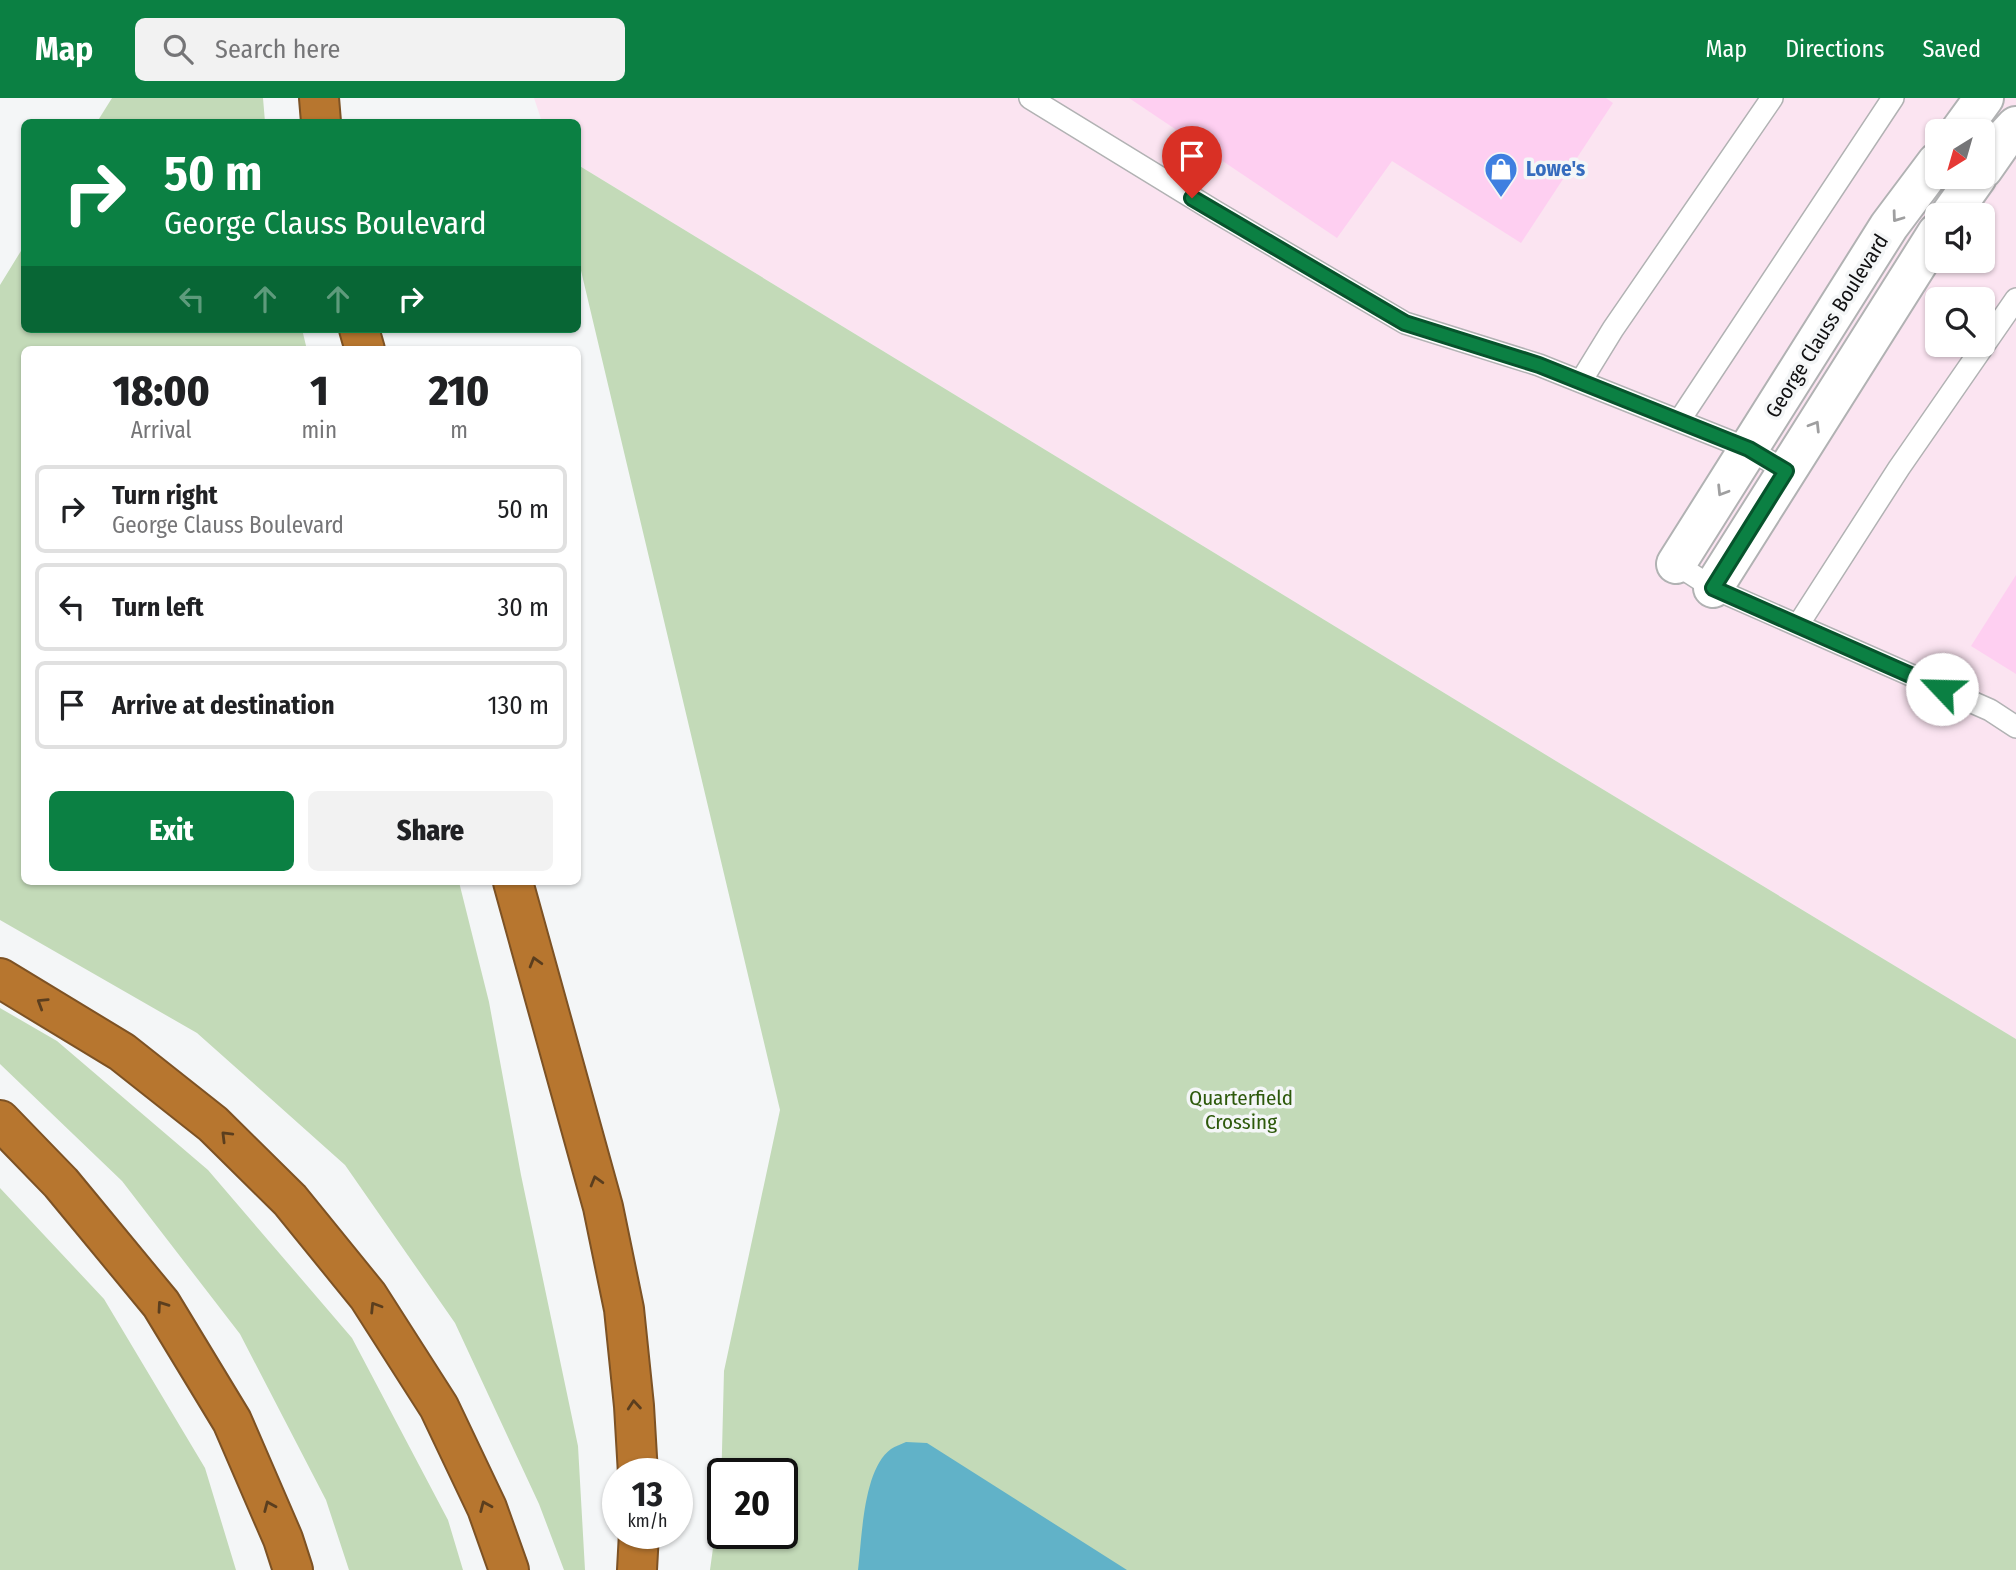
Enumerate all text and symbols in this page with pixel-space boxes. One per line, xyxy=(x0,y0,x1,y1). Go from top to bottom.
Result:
search box xyxy=(135,18,625,81)
text: Map xyxy=(35,29,93,69)
icon: search xyxy=(159,30,197,68)
text: Search here xyxy=(215,34,340,65)
text: Map xyxy=(1706,35,1747,63)
text: Directions xyxy=(1785,35,1884,63)
text: Saved xyxy=(1922,35,1981,63)
north arrow xyxy=(1925,119,1995,189)
map controls xyxy=(1925,119,1995,357)
pin xyxy=(1162,126,1222,198)
icon: arrive xyxy=(1173,137,1211,175)
text: 50 m xyxy=(164,144,262,203)
icon: right xyxy=(49,147,140,238)
shop icon: Lowe's xyxy=(1482,150,1520,199)
place label: Lowe's xyxy=(1526,156,1585,182)
button: sound xyxy=(1925,203,1995,273)
text: George Clauss Boulevard xyxy=(164,204,487,242)
one-way arrow xyxy=(1893,209,1905,221)
street label: George Clauss Boulevard xyxy=(1760,229,1894,423)
icon: left xyxy=(173,280,211,318)
icon: ahead xyxy=(246,280,284,318)
icon: ahead xyxy=(319,280,357,318)
icon: right xyxy=(392,280,430,318)
button: search xyxy=(1925,287,1995,357)
text: 18:00 xyxy=(113,366,210,416)
text: 1 xyxy=(310,366,328,416)
text: 210 xyxy=(429,366,489,416)
text: Arrival xyxy=(131,416,192,444)
text: min xyxy=(301,416,337,444)
text: m xyxy=(450,416,468,444)
one-way arrow xyxy=(1806,421,1819,434)
text: Turn right xyxy=(112,480,218,511)
one-way arrow xyxy=(1718,483,1731,496)
icon: right xyxy=(53,490,91,528)
text: 50 m xyxy=(497,494,549,525)
text: George Clauss Boulevard xyxy=(112,511,344,539)
icon: left xyxy=(53,588,91,626)
text: Turn left xyxy=(112,592,204,623)
text: 30 m xyxy=(498,592,549,623)
position arrow xyxy=(1905,652,1979,726)
icon: arrive xyxy=(53,686,91,724)
text: Arrive at destination xyxy=(112,690,335,721)
text: 130 m xyxy=(487,690,549,721)
button: Exit xyxy=(49,791,294,871)
button: Share xyxy=(308,791,553,871)
one-way arrow xyxy=(529,956,543,968)
one-way arrow xyxy=(37,999,50,1012)
park label: Quarterfield Crossing xyxy=(1189,1085,1293,1135)
one-way arrow xyxy=(221,1132,234,1145)
one-way arrow xyxy=(590,1176,604,1188)
one-way arrow xyxy=(158,1301,170,1314)
one-way arrow xyxy=(371,1302,384,1315)
one-way arrow xyxy=(627,1400,642,1411)
speed limit sign: 20 xyxy=(707,1458,798,1549)
text: 13 xyxy=(632,1473,663,1515)
one-way arrow xyxy=(263,1501,277,1513)
one-way arrow xyxy=(480,1501,494,1513)
text: km/h xyxy=(627,1510,668,1532)

